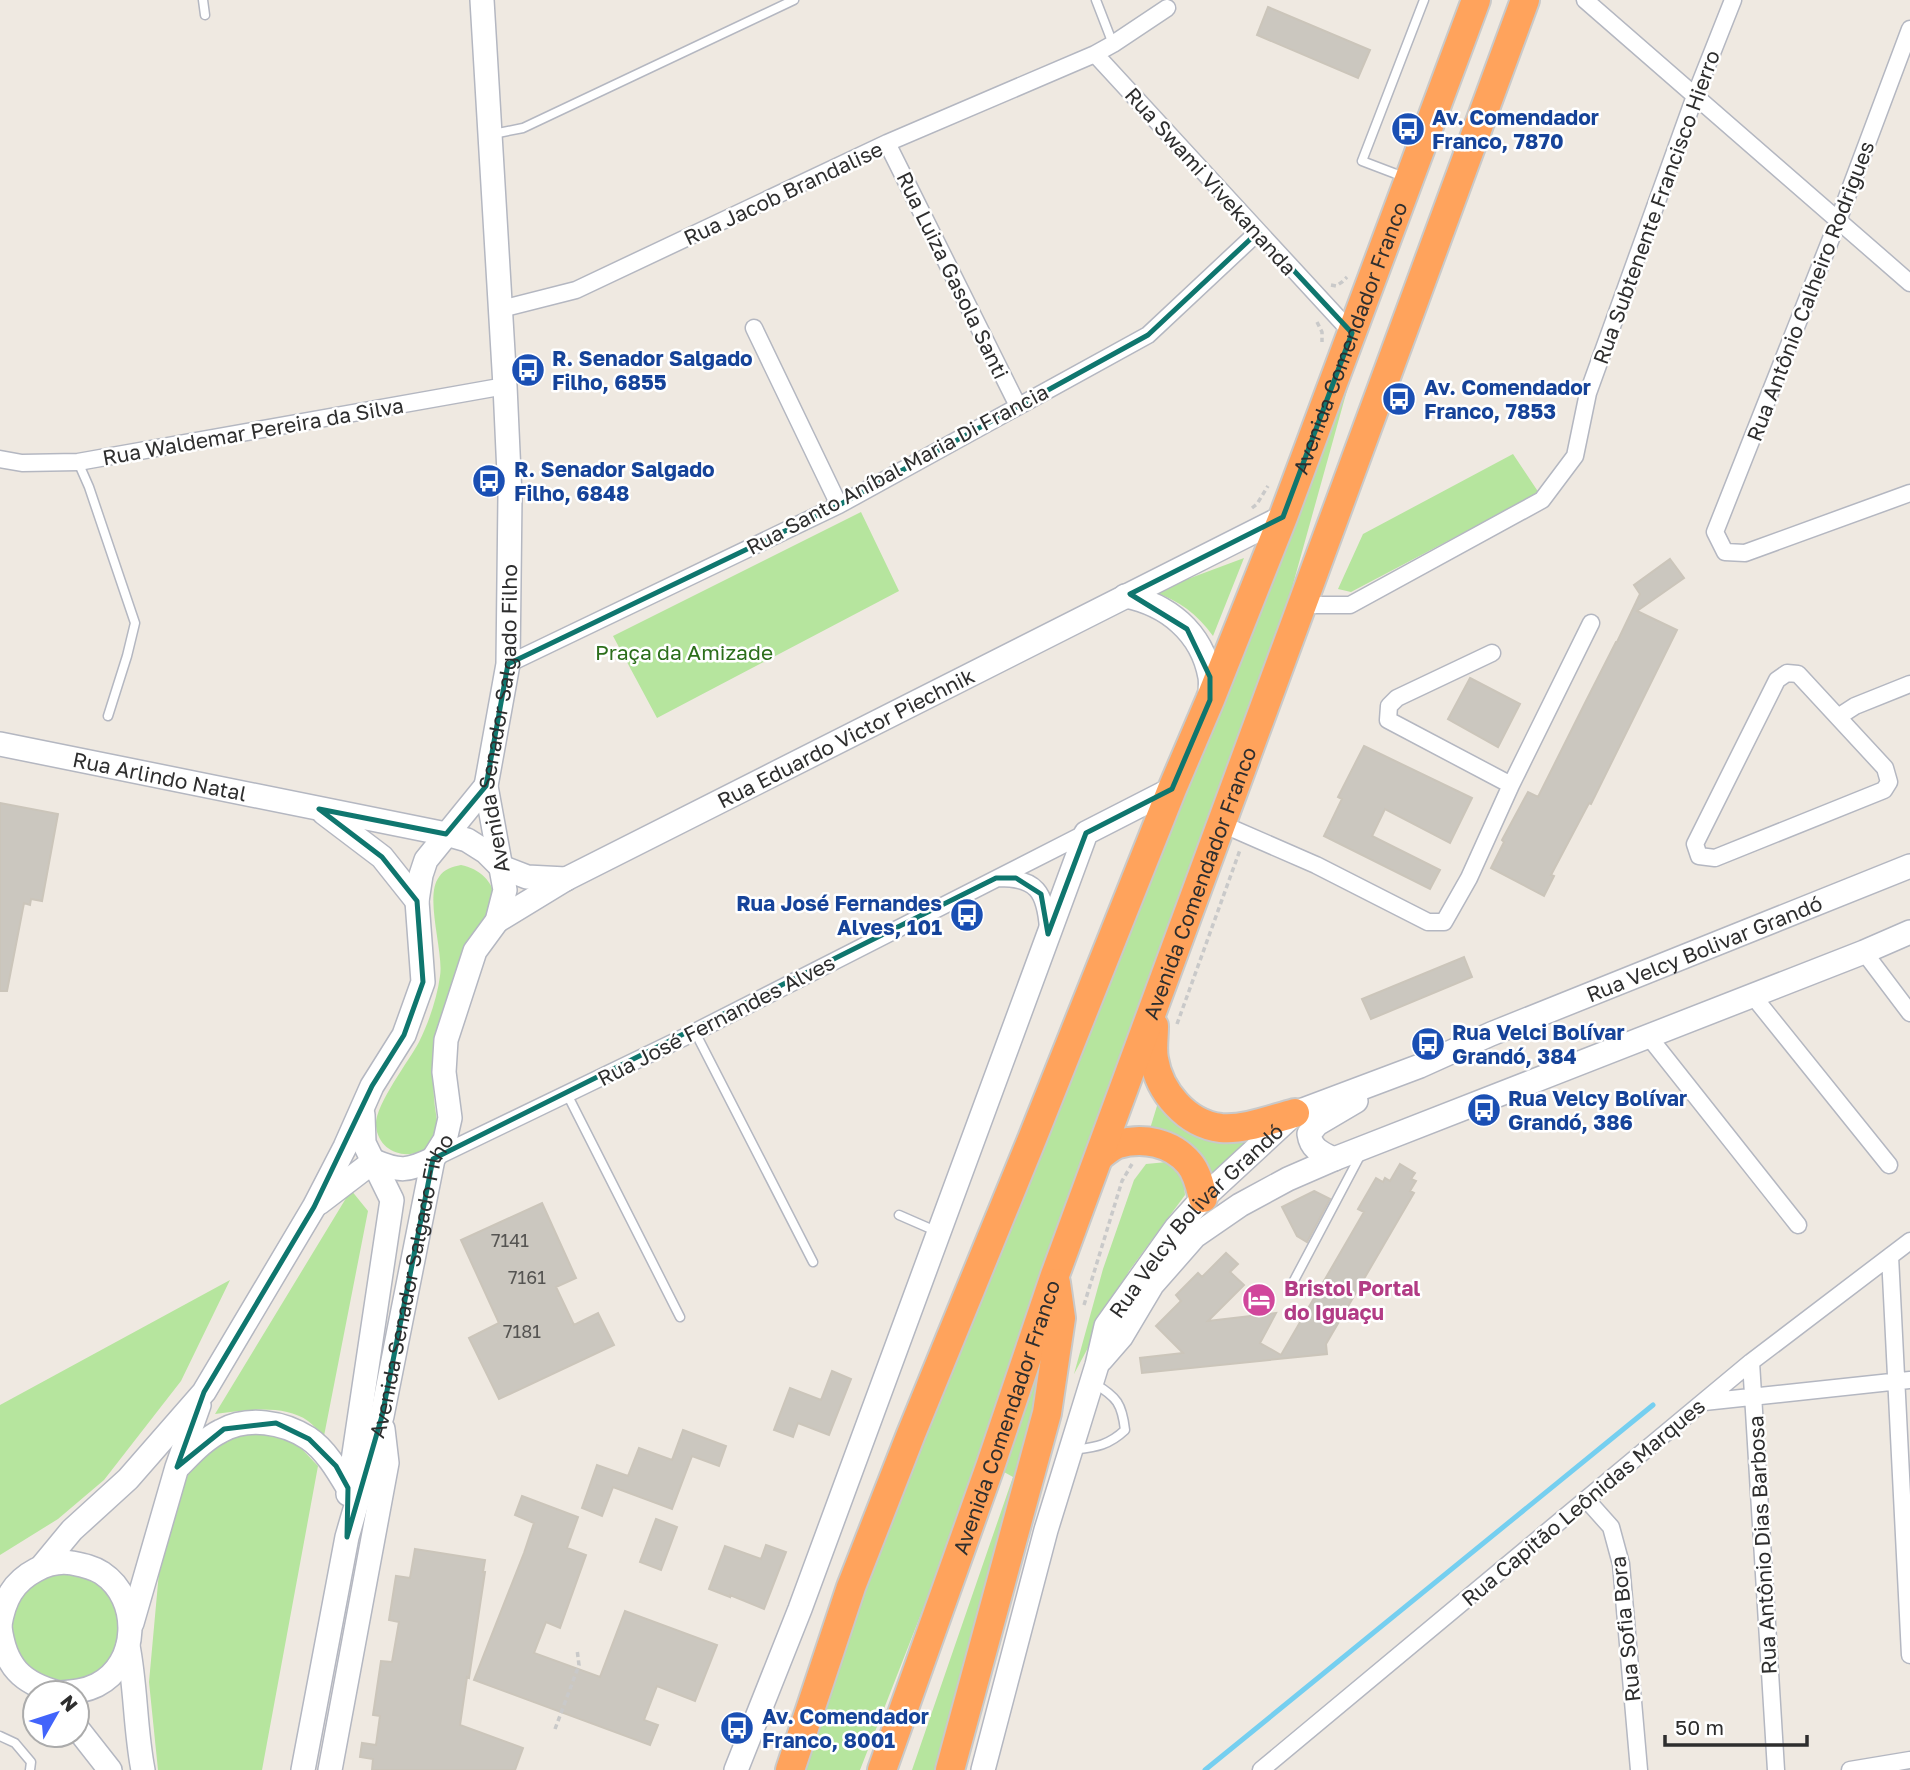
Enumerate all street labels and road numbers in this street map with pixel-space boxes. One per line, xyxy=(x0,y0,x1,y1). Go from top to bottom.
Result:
street label: Rua Subtenente Francisco Hierro xyxy=(1587,46,1725,368)
street label: Rua Swami Vivekananda xyxy=(1120,82,1302,280)
street label: Rua Jacob Brandalise xyxy=(679,135,887,251)
street label: Rua Antônio Calheiro Rodrigues xyxy=(1741,137,1879,445)
street label: Rua Luiza Gasola Santi xyxy=(891,167,1015,383)
street label: Avenida Comendador Franco xyxy=(1287,198,1413,478)
street label: Rua Santo Aníbal Maria Di Francia xyxy=(742,378,1052,560)
street label: Rua Waldemar Pereira da Silva xyxy=(100,392,406,470)
street label: Avenida Senador Salgado Filho xyxy=(473,564,522,875)
street label: Rua Eduardo Victor Piechnik xyxy=(713,662,979,814)
street label: Avenida Comendador Franco xyxy=(1137,743,1262,1023)
street label: Rua Arlindo Natal xyxy=(71,746,249,806)
street label: Rua Velcy Bolivar Grandó xyxy=(1582,890,1826,1007)
street label: Rua José Fernandes Alves xyxy=(593,949,839,1091)
street label: Rua Velcy Bolivar Grandó xyxy=(1103,1118,1288,1323)
street label: Avenida Senador Salgado Filho xyxy=(363,1128,459,1441)
street label: Avenida Comendador Franco xyxy=(947,1277,1065,1558)
street label: Rua Capitão Leônidas Marques xyxy=(1456,1393,1710,1611)
street label: Rua Antônio Dias Barbosa xyxy=(1742,1415,1782,1675)
street label: Rua Sofia Bora xyxy=(1604,1555,1646,1703)

